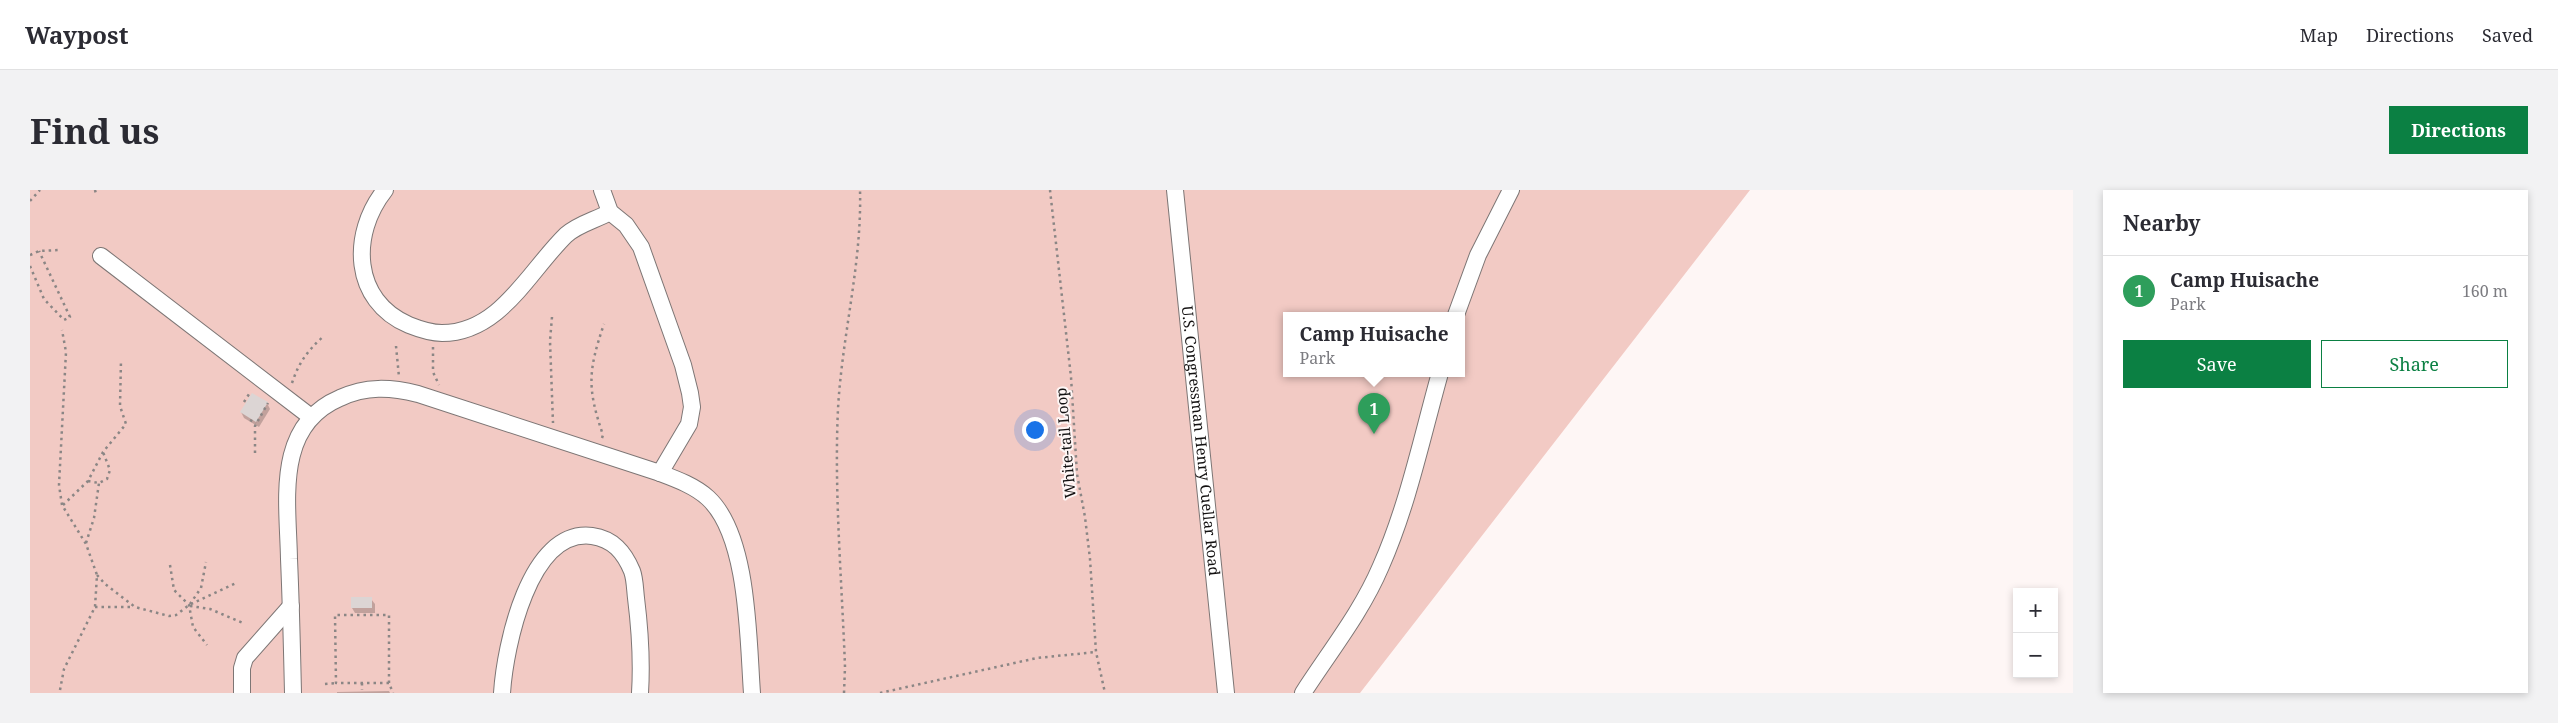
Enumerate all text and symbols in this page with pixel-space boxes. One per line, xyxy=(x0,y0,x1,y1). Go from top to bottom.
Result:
text: Waypost xyxy=(25,18,128,51)
text: Map xyxy=(2300,23,2338,47)
text: Directions xyxy=(2366,23,2454,47)
text: Saved xyxy=(2482,23,2533,47)
button: Directions xyxy=(2389,106,2528,154)
text: Find us xyxy=(30,107,159,154)
text: Nearby xyxy=(2123,209,2201,237)
text: Camp Huisache xyxy=(2170,267,2319,293)
text: 1 xyxy=(2134,280,2144,302)
text: 160 m xyxy=(2462,280,2508,302)
text: Park xyxy=(2170,293,2206,315)
street label: U.S. Congressman Henry Cuellar Road xyxy=(1178,305,1225,577)
popup xyxy=(1283,312,1465,377)
text: Camp Huisache xyxy=(1299,321,1449,347)
button: Save xyxy=(2123,340,2311,388)
button: Share xyxy=(2321,340,2508,388)
text: Park xyxy=(1299,347,1335,369)
street label: White-tail Loop xyxy=(1050,387,1080,499)
pin: 1 xyxy=(1358,393,1390,434)
your location xyxy=(1022,417,1048,443)
map controls xyxy=(2013,588,2058,678)
button: + xyxy=(2013,588,2058,633)
button: − xyxy=(2013,633,2058,678)

